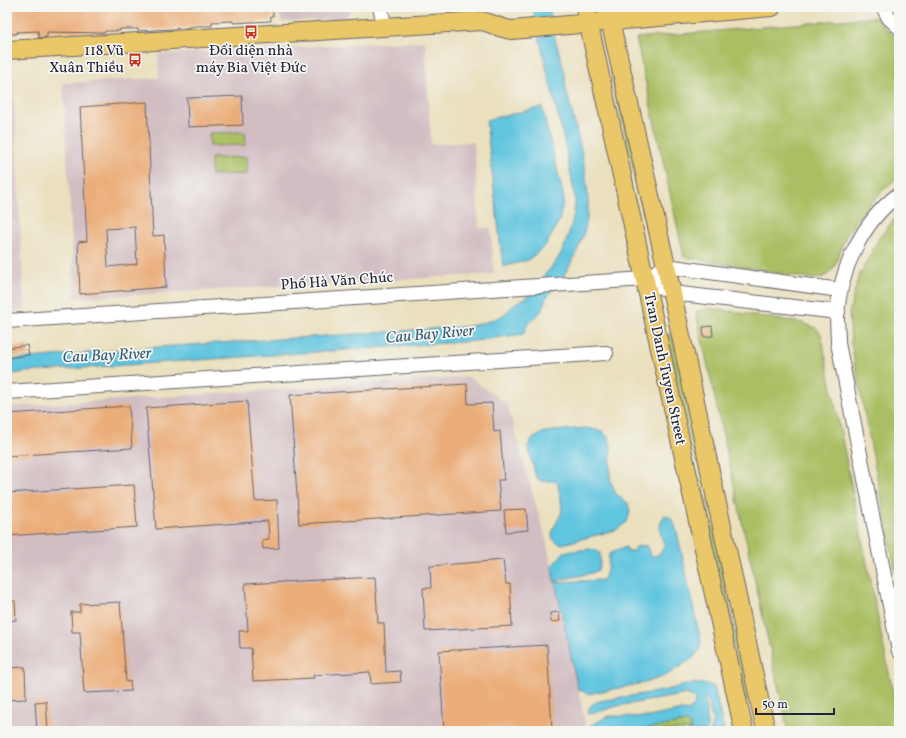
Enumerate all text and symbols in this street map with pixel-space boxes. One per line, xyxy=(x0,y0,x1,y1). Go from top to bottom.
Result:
bus stop icon: Đối diện nhà máy Bia Việt Đức xyxy=(243,24,259,40)
place label: 118 Vũ Xuân Thiều xyxy=(49,41,124,79)
place label: Đối diện nhà máy Bia Việt Đức xyxy=(196,41,307,79)
bus stop icon: 118 Vũ Xuân Thiều xyxy=(127,52,143,68)
street label: Phố Hà Văn Chúc xyxy=(280,268,394,296)
street label: Tran Danh Tuyen Street xyxy=(638,291,690,447)
water label: Cau Bay River xyxy=(385,320,476,350)
water label: Cau Bay River xyxy=(62,343,153,369)
scale bar xyxy=(756,690,834,716)
text: 50 m xyxy=(762,697,788,713)

